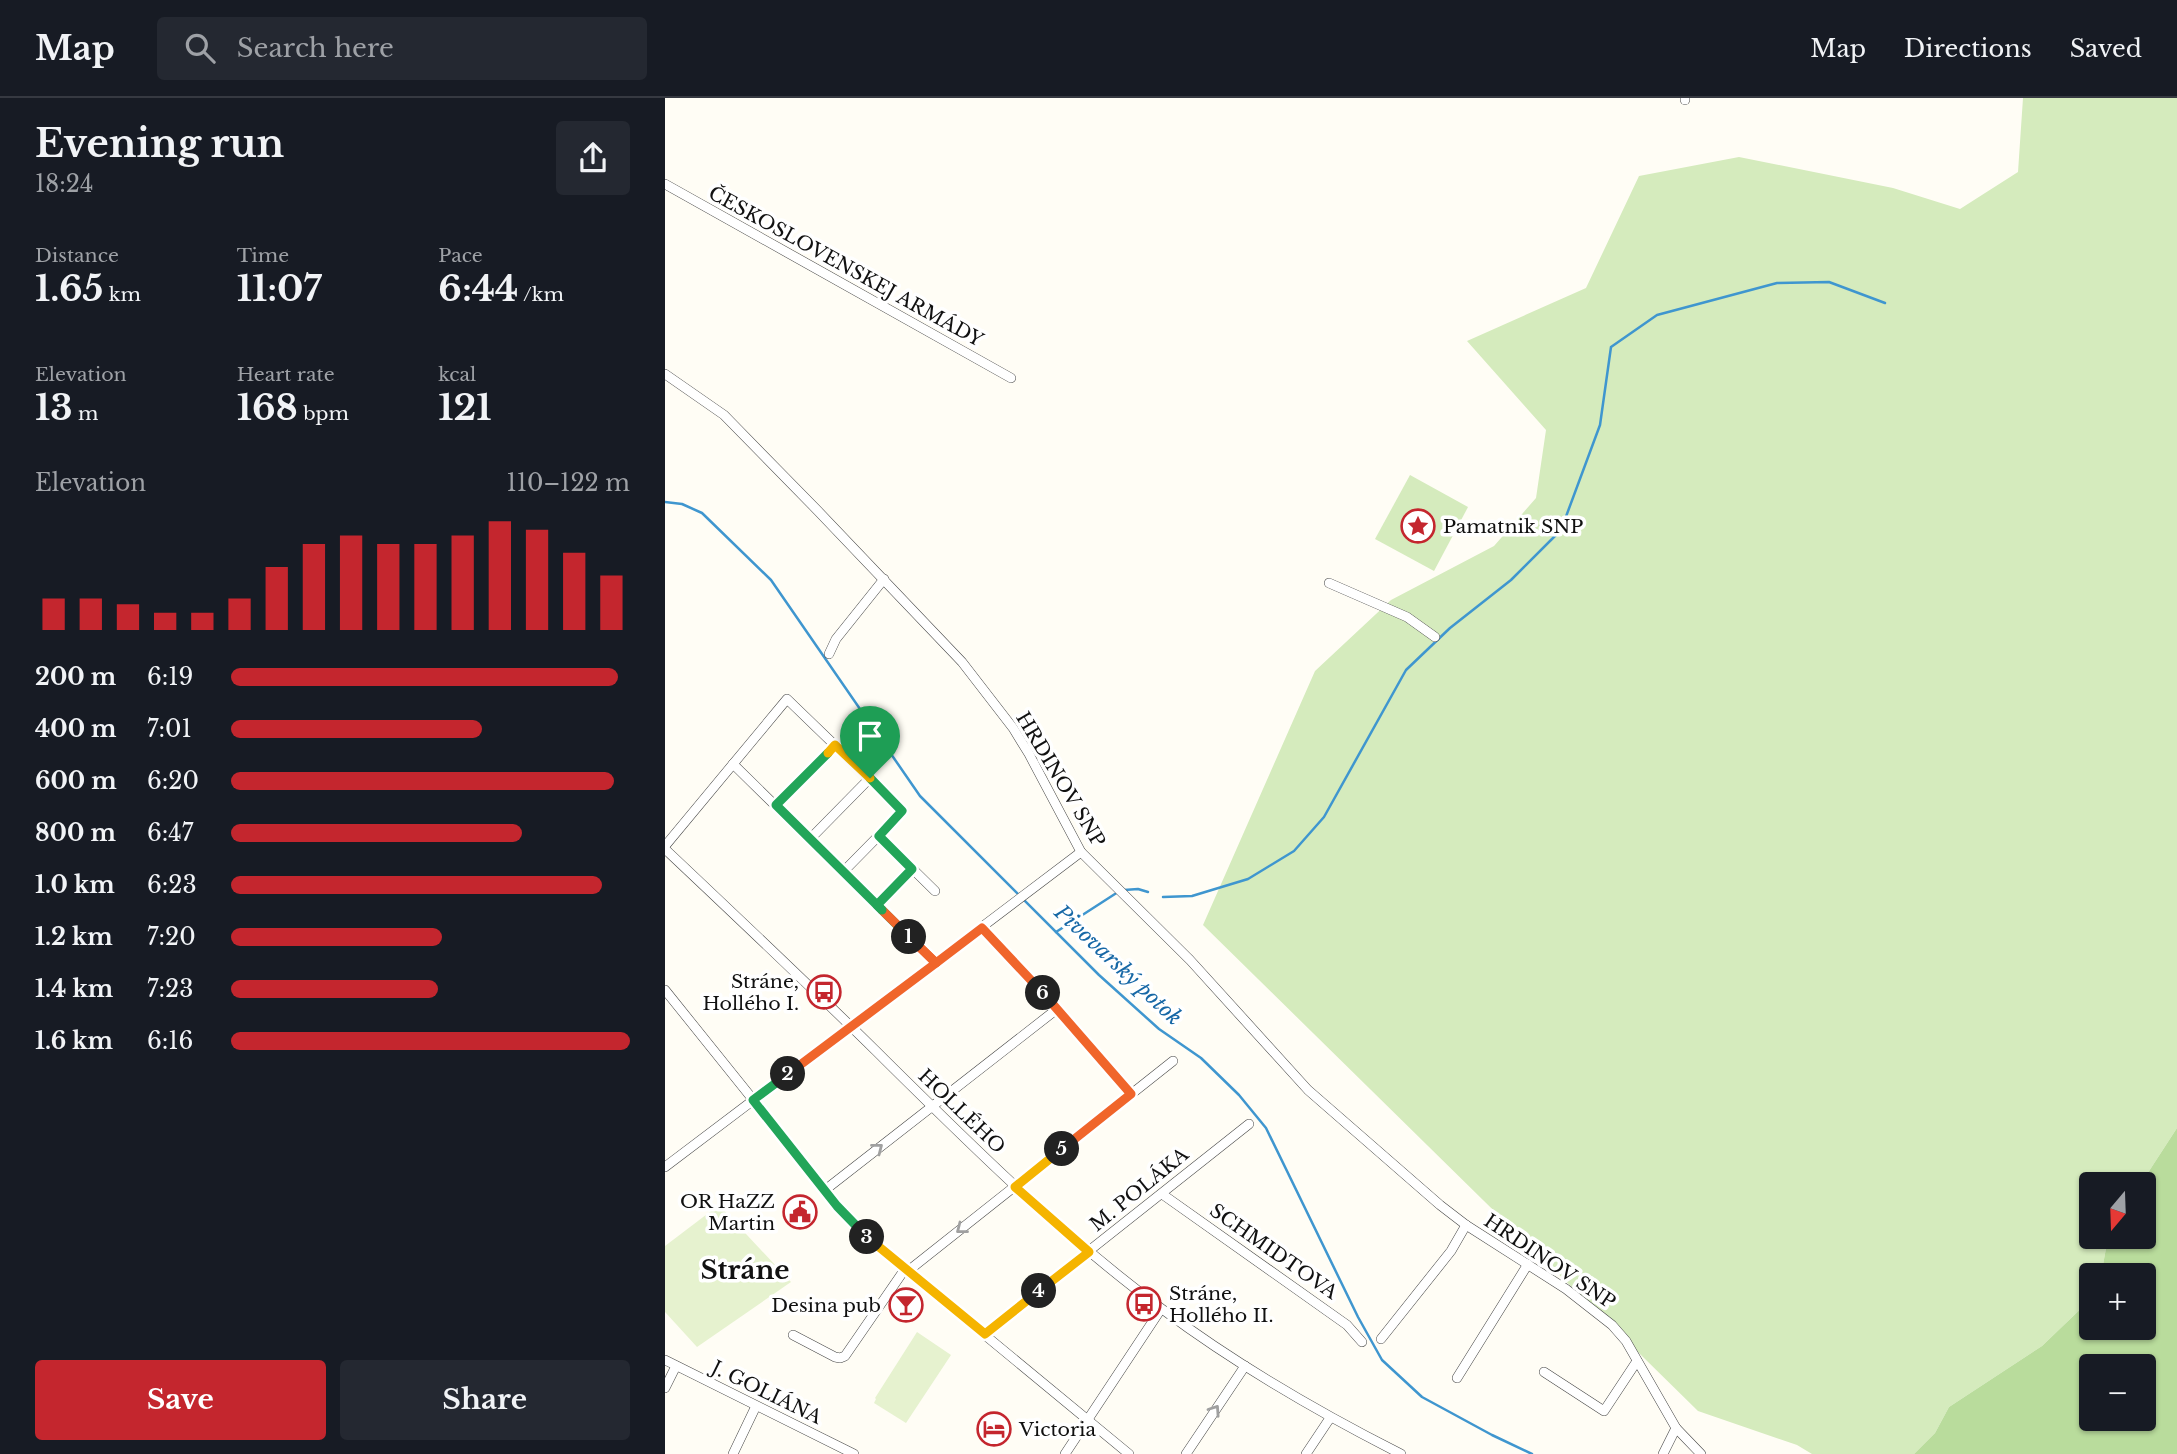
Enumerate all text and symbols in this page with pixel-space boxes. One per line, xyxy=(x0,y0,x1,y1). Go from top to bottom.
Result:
search box xyxy=(157,17,647,80)
text: Map xyxy=(35,28,115,69)
icon: search xyxy=(181,29,219,67)
text: Search here xyxy=(237,32,394,64)
text: Map xyxy=(1810,34,1866,63)
text: Directions xyxy=(1904,34,2032,63)
text: Saved xyxy=(2070,34,2142,63)
text: Evening run xyxy=(35,120,284,167)
button: share xyxy=(556,121,630,195)
text: 18:24 xyxy=(35,170,93,198)
street label: ČESKOSLOVENSKEJ ARMÁDY xyxy=(704,181,987,352)
text: Distance xyxy=(35,244,119,267)
text: Time xyxy=(237,244,289,267)
text: Pace xyxy=(438,244,483,267)
text: 1.65 xyxy=(35,267,103,310)
text: 11:07 xyxy=(237,267,322,310)
text: 6:44 xyxy=(438,267,518,310)
text: km xyxy=(103,283,141,306)
text: /km xyxy=(518,283,564,306)
text: Elevation xyxy=(35,363,127,386)
text: Heart rate xyxy=(237,363,335,386)
text: kcal xyxy=(438,363,476,386)
text: 13 xyxy=(35,386,73,429)
text: 168 xyxy=(237,386,298,429)
text: 121 xyxy=(438,386,492,429)
text: m xyxy=(73,402,98,425)
text: bpm xyxy=(298,402,349,425)
text: Elevation xyxy=(35,469,146,497)
text: 110–122 m xyxy=(507,469,630,497)
place icon: Pamatnik SNP xyxy=(1399,507,1437,545)
place label: Pamatnik SNP xyxy=(1443,515,1583,538)
text: 200 m xyxy=(35,663,116,691)
text: 6:19 xyxy=(147,663,193,691)
pin xyxy=(840,706,900,778)
street label: HRDINOV SNP xyxy=(1011,708,1110,851)
text: 400 m xyxy=(35,715,117,743)
text: 7:01 xyxy=(147,715,192,743)
icon: arrive xyxy=(851,717,889,755)
text: 600 m xyxy=(35,767,117,795)
text: 6:20 xyxy=(147,767,199,795)
text: 800 m xyxy=(35,819,116,847)
text: 6:47 xyxy=(147,819,193,847)
text: 1.0 km xyxy=(35,871,115,899)
text: 6:23 xyxy=(147,871,197,899)
water label: Pivovarský potok xyxy=(1048,899,1187,1031)
pin: 1 xyxy=(891,920,927,954)
text: 1.2 km xyxy=(35,923,113,951)
text: 7:20 xyxy=(147,923,196,951)
text: 1 xyxy=(904,925,913,948)
place label: Stráne, Hollého I. xyxy=(702,970,799,1015)
bus stop icon: Stráne, Hollého I. xyxy=(805,973,843,1011)
text: 1.4 km xyxy=(35,975,113,1003)
text: 7:23 xyxy=(147,975,193,1003)
pin: 6 xyxy=(1025,976,1061,1010)
text: 6 xyxy=(1036,981,1049,1004)
text: 1.6 km xyxy=(35,1027,113,1055)
text: 6:16 xyxy=(147,1027,193,1055)
pin: 2 xyxy=(771,1056,805,1091)
text: 2 xyxy=(781,1062,794,1085)
street label: HOLLÉHO xyxy=(913,1064,1010,1158)
pin: 5 xyxy=(1045,1132,1079,1166)
text: 5 xyxy=(1056,1137,1067,1160)
street label: M. POLÁKA xyxy=(1085,1143,1193,1236)
one-way arrow xyxy=(871,1144,883,1157)
north arrow xyxy=(2079,1172,2156,1250)
map controls xyxy=(2079,1172,2156,1431)
place label: OR HaZZ Martin xyxy=(680,1190,775,1235)
public building icon: OR HaZZ Martin xyxy=(781,1193,819,1231)
street label: SCHMIDTOVA xyxy=(1205,1199,1342,1304)
street label: HRDINOV SNP xyxy=(1480,1209,1620,1314)
pin: 3 xyxy=(849,1220,885,1254)
one-way arrow xyxy=(957,1221,969,1234)
text: 3 xyxy=(860,1225,873,1248)
district label: Stráne xyxy=(701,1254,790,1286)
button: + xyxy=(2079,1263,2156,1340)
pin: 4 xyxy=(1021,1274,1057,1308)
text: 4 xyxy=(1032,1279,1045,1302)
place label: Stráne, Hollého II. xyxy=(1169,1282,1273,1327)
bus stop icon: Stráne, Hollého II. xyxy=(1125,1285,1163,1323)
bar icon: Desina pub xyxy=(887,1286,925,1324)
place label: Desina pub xyxy=(771,1294,881,1317)
button: − xyxy=(2079,1354,2156,1431)
street label: J. GOLIÁNA xyxy=(705,1355,826,1429)
button: Save xyxy=(35,1360,326,1440)
button: Share xyxy=(340,1360,630,1440)
one-way arrow xyxy=(1207,1405,1219,1418)
hotel icon: Victoria xyxy=(975,1410,1013,1448)
place label: Victoria xyxy=(1018,1418,1097,1441)

